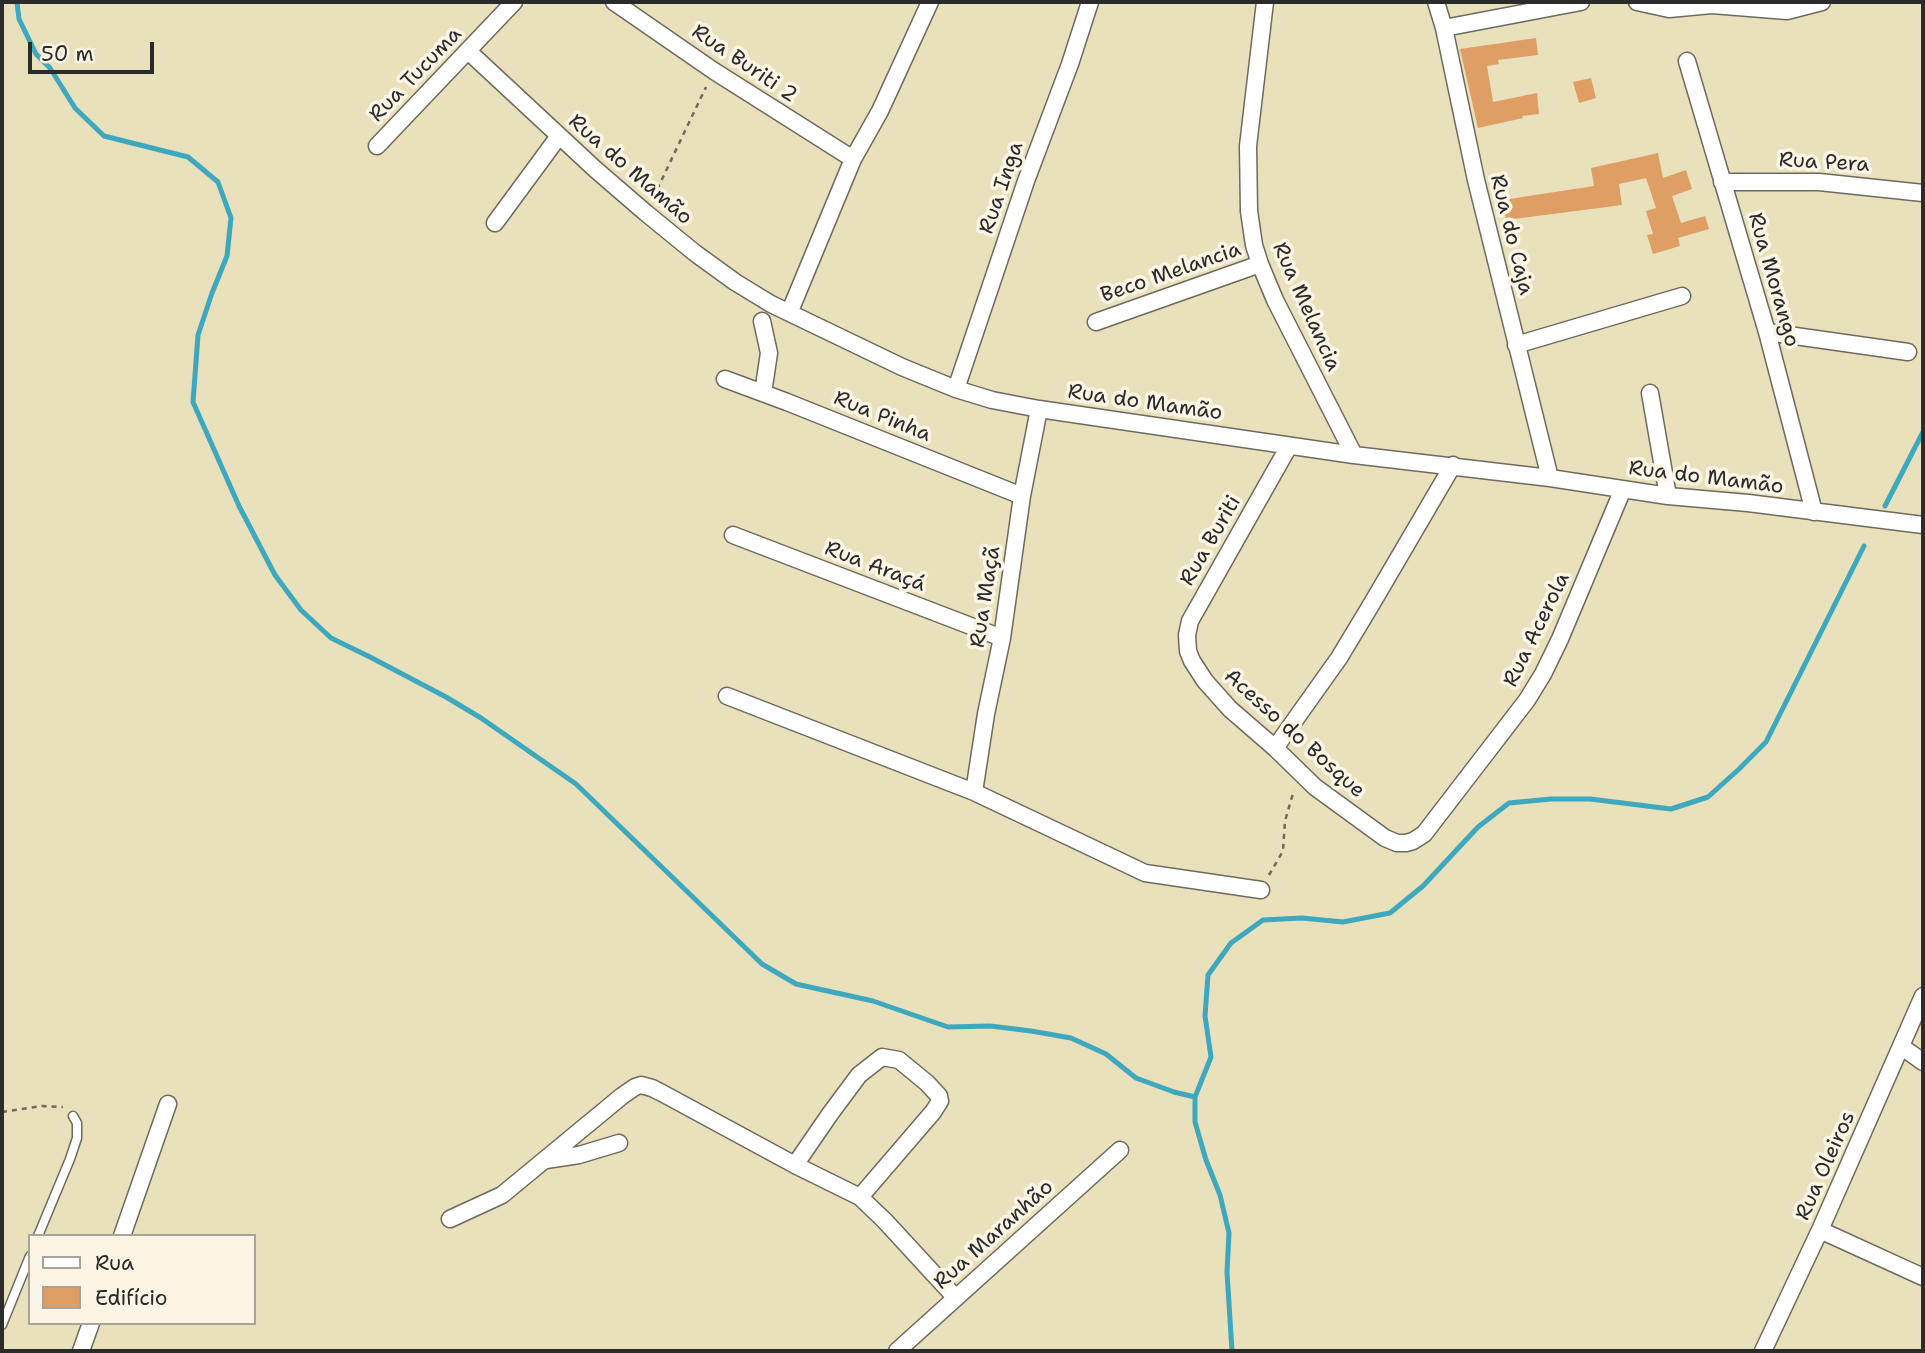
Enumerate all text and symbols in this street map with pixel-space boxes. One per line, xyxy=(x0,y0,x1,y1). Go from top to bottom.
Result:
street label: Rua Buriti 2 xyxy=(686,19,802,109)
street label: Rua Tucuma xyxy=(365,22,467,128)
scale bar xyxy=(32,28,158,72)
text: 50 m xyxy=(41,40,94,68)
street label: Rua do Mamão xyxy=(563,109,697,231)
street label: Rua Inga xyxy=(974,139,1030,237)
street label: Rua Pera xyxy=(1778,148,1870,178)
street label: Rua do Caja xyxy=(1484,172,1538,298)
street label: Rua Morango xyxy=(1742,210,1804,350)
street label: Beco Melancia xyxy=(1098,237,1244,309)
street label: Rua Melancia xyxy=(1266,239,1346,375)
street label: Rua do Mamão xyxy=(1066,380,1224,426)
street label: Rua Pinha xyxy=(830,386,934,448)
street label: Rua do Mamão xyxy=(1627,456,1785,500)
street label: Rua Buriti xyxy=(1175,491,1247,591)
street label: Rua Araçá xyxy=(821,536,929,598)
street label: Rua Maçã xyxy=(966,544,1006,650)
street label: Rua Acerola xyxy=(1498,569,1576,691)
street label: Acesso do Bosque xyxy=(1218,664,1370,804)
street label: Rua Oleiros xyxy=(1791,1108,1861,1224)
street label: Rua Maranhão xyxy=(929,1175,1059,1295)
legend xyxy=(28,1234,256,1325)
text: Rua xyxy=(95,1249,134,1277)
text: Edifício xyxy=(95,1284,167,1312)

